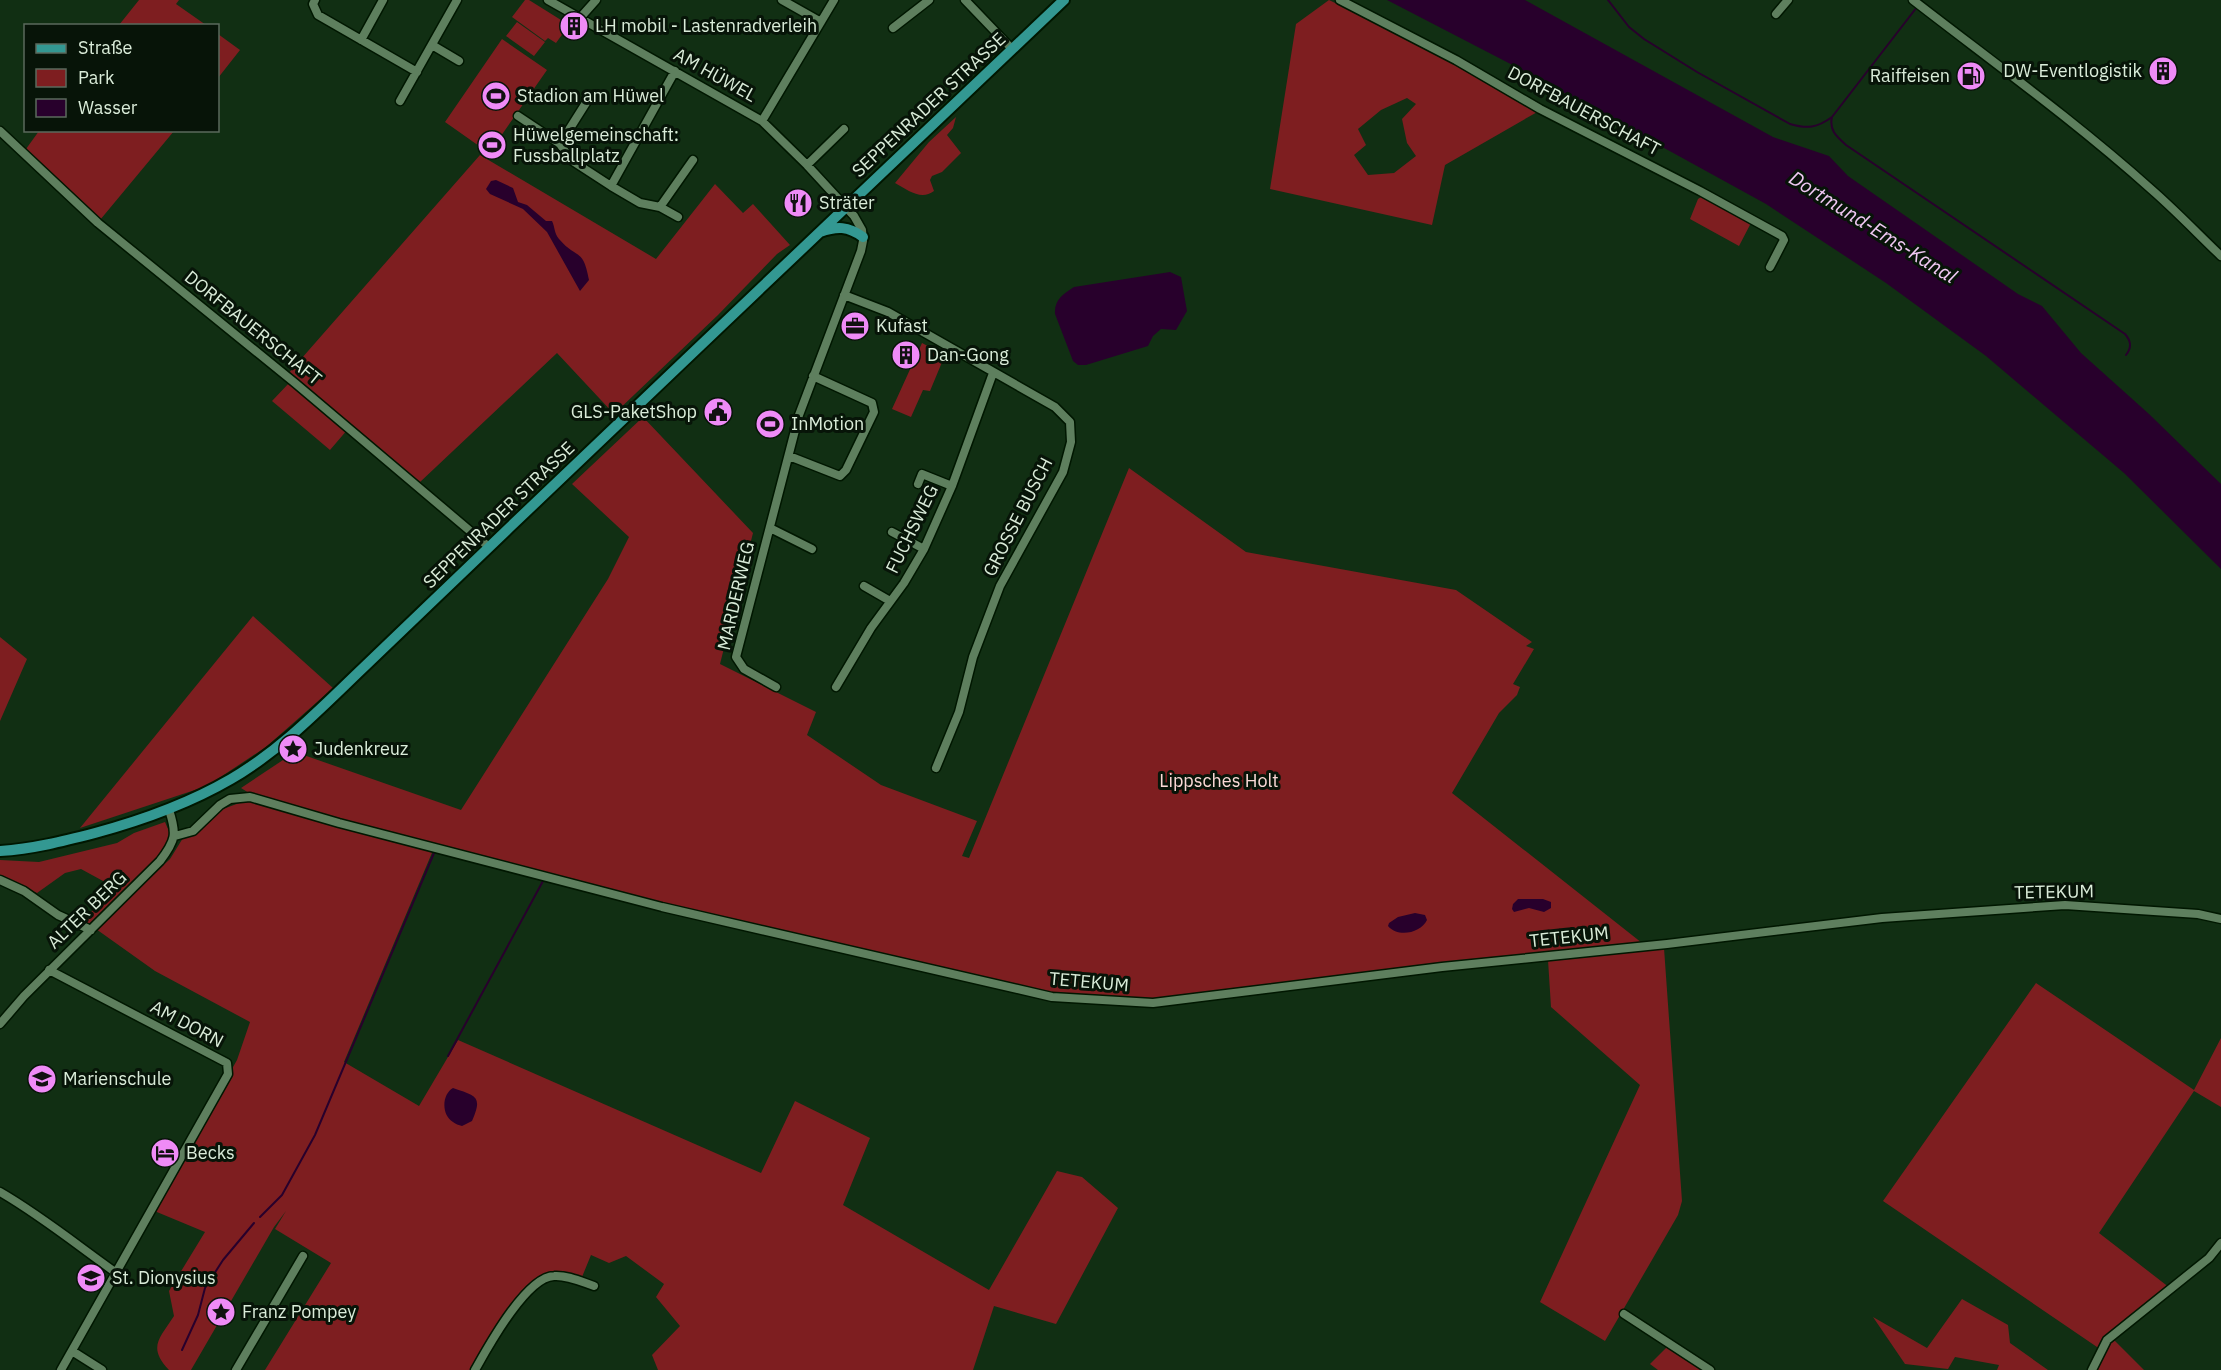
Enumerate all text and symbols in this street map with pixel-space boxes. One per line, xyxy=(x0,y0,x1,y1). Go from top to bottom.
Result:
building icon: LH mobil - Lastenradverleih xyxy=(558,10,590,42)
place label: LH mobil - Lastenradverleih xyxy=(595,14,817,37)
legend xyxy=(24,24,219,132)
street label: SEPPENRADER STRASSE xyxy=(847,27,1010,182)
text: Straße xyxy=(78,36,132,59)
street label: AM HÜWEL xyxy=(670,42,761,107)
building icon: DW-Eventlogistik xyxy=(2147,55,2179,87)
place label: DW-Eventlogistik xyxy=(2003,59,2143,82)
fuel station icon: Raiffeisen xyxy=(1955,60,1987,92)
street label: DORFBAUERSCHAFT xyxy=(1504,61,1665,161)
place label: Raiffeisen xyxy=(1870,64,1950,87)
text: Park xyxy=(78,66,115,89)
sports icon: Stadion am Hüwel xyxy=(480,80,512,112)
place label: Stadion am Hüwel xyxy=(517,84,664,107)
text: Wasser xyxy=(78,96,138,119)
place label: Hüwelgemeinschaft: Fussballplatz xyxy=(513,123,679,167)
sports icon: Hüwelgemeinschaft: Fussballplatz xyxy=(476,129,508,161)
water label: Dortmund-Ems-Kanal xyxy=(1784,164,1963,290)
restaurant icon: Sträter xyxy=(782,187,814,219)
place label: Sträter xyxy=(819,191,875,214)
street label: DORFBAUERSCHAFT xyxy=(180,265,327,390)
office icon: Kufast xyxy=(839,310,871,342)
place label: Kufast xyxy=(876,314,928,337)
building icon: Dan-Gong xyxy=(890,339,922,371)
place label: Dan-Gong xyxy=(927,343,1009,366)
public building icon: GLS-PaketShop xyxy=(702,396,734,428)
place label: GLS-PaketShop xyxy=(571,400,697,423)
sports icon: InMotion xyxy=(754,408,786,440)
place label: InMotion xyxy=(791,412,864,435)
street label: SEPPENRADER STRASSE xyxy=(418,436,579,593)
street label: GROSSE BUSCH xyxy=(978,453,1057,580)
street label: FUCHSWEG xyxy=(880,481,943,577)
street label: MARDERWEG xyxy=(712,539,759,652)
place icon: Judenkreuz xyxy=(277,733,309,765)
place label: Judenkreuz xyxy=(314,737,408,760)
park label: Lippsches Holt xyxy=(1159,769,1279,792)
street label: ALTER BERG xyxy=(42,866,131,953)
street label: TETEKUM xyxy=(2014,879,2094,904)
street label: TETEKUM xyxy=(1528,921,1610,952)
street label: TETEKUM xyxy=(1048,967,1130,996)
street label: AM DORN xyxy=(147,995,228,1052)
school or university icon: Marienschule xyxy=(26,1063,58,1095)
place label: Marienschule xyxy=(63,1067,172,1090)
hotel icon: Becks xyxy=(149,1137,181,1169)
place label: Becks xyxy=(186,1141,235,1164)
school or university icon: St. Dionysius xyxy=(75,1262,107,1294)
place label: St. Dionysius xyxy=(112,1266,216,1289)
place icon: Franz Pompey xyxy=(205,1296,237,1328)
place label: Franz Pompey xyxy=(242,1300,356,1323)

